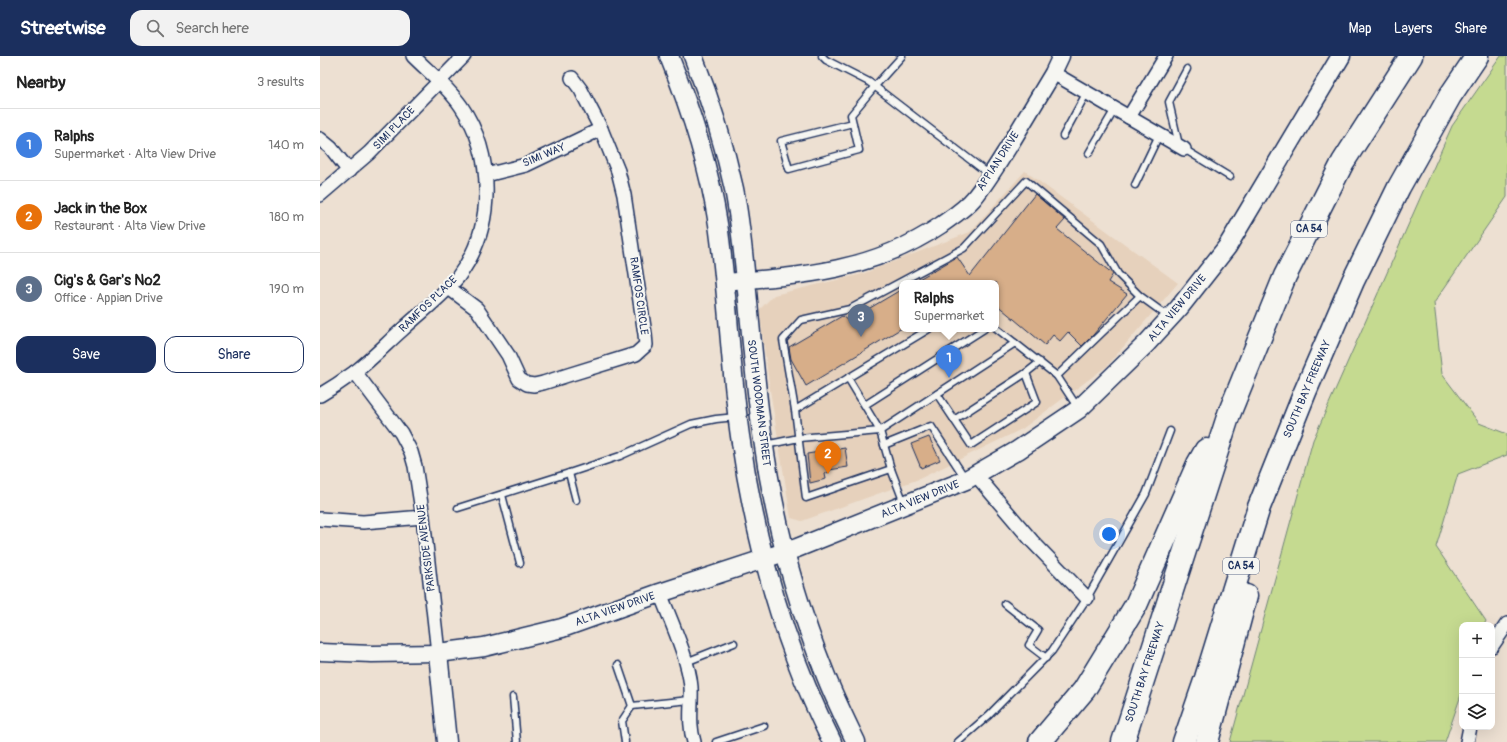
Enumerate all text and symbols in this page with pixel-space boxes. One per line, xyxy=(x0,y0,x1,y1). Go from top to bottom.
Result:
search box xyxy=(130,10,410,46)
text: Streetwise xyxy=(20,16,106,40)
icon: search xyxy=(144,17,166,39)
text: Search here xyxy=(176,19,249,38)
text: Map xyxy=(1349,20,1372,37)
text: Layers xyxy=(1394,20,1432,37)
text: Share xyxy=(1454,20,1487,37)
text: Nearby xyxy=(16,72,65,93)
text: 3 results xyxy=(257,74,304,90)
street label: SIMI PLACE xyxy=(370,104,418,152)
text: Ralphs xyxy=(54,127,94,146)
street label: APPIAN DRIVE xyxy=(974,129,1022,193)
text: 1 xyxy=(26,137,32,153)
text: 140 m xyxy=(268,137,304,153)
street label: SIMI WAY xyxy=(521,140,568,170)
text: Supermarket · Alta View Drive xyxy=(54,146,216,162)
text: Jack in the Box xyxy=(54,199,147,218)
text: 2 xyxy=(25,209,33,225)
text: 180 m xyxy=(269,209,304,225)
text: Restaurant · Alta View Drive xyxy=(54,218,205,234)
road number: CA 54 xyxy=(1291,221,1327,237)
street label: RAMFOS CIRCLE xyxy=(627,256,651,336)
text: Cig's & Gar's No2 xyxy=(54,271,161,290)
street label: ALTA VIEW DRIVE xyxy=(1145,272,1209,344)
street label: RAMFOS PLACE xyxy=(396,273,460,335)
popup xyxy=(899,280,999,332)
text: 3 xyxy=(25,281,33,297)
text: 190 m xyxy=(269,281,304,297)
text: Ralphs xyxy=(914,289,954,308)
text: Office · Appian Drive xyxy=(54,290,163,306)
pin: 3 xyxy=(848,304,874,337)
text: Supermarket xyxy=(914,308,984,324)
button: Save xyxy=(16,336,156,373)
button: Share xyxy=(164,336,304,373)
street label: SOUTH BAY FREEWAY xyxy=(1281,338,1334,440)
street label: SOUTH WOODMAN STREET xyxy=(745,339,773,467)
pin: 1 xyxy=(936,345,962,378)
pin: 2 xyxy=(815,441,841,474)
street label: ALTA VIEW DRIVE xyxy=(879,477,961,521)
street label: PARKSIDE AVENUE xyxy=(414,503,438,593)
your location xyxy=(1099,524,1119,544)
road number: CA 54 xyxy=(1223,558,1259,574)
street label: ALTA VIEW DRIVE xyxy=(573,589,657,629)
street label: SOUTH BAY FREEWAY xyxy=(1123,620,1168,724)
map controls xyxy=(1459,622,1495,730)
button: + xyxy=(1459,622,1495,658)
button: − xyxy=(1459,658,1495,694)
button: layers xyxy=(1459,694,1495,730)

